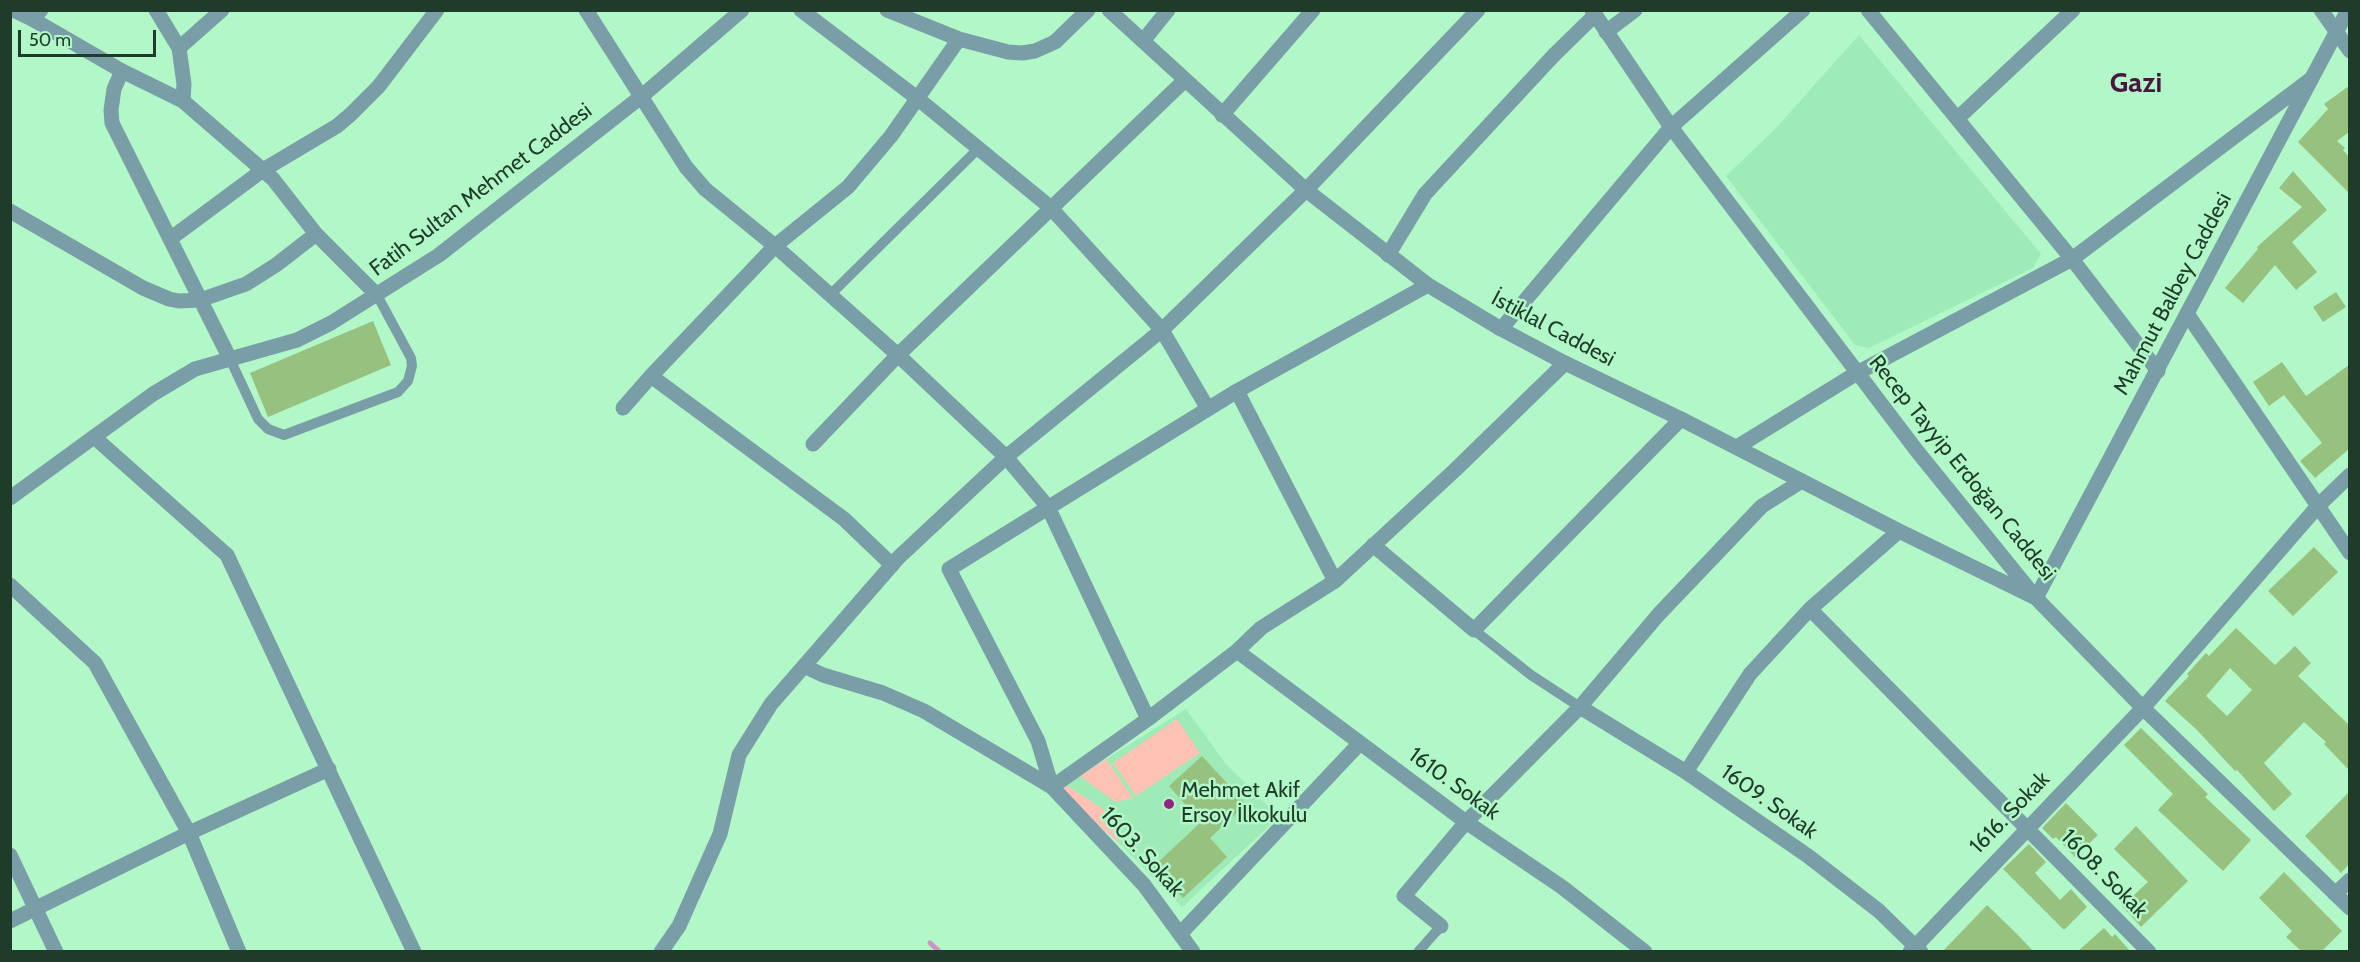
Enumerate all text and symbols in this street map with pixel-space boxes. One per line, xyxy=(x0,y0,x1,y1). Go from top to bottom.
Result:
scale bar xyxy=(21,18,159,56)
text: 50 m xyxy=(29,29,71,51)
district label: Gazi xyxy=(2110,67,2162,101)
street label: Fatih Sultan Mehmet Caddesi xyxy=(365,98,597,282)
street label: Mahmut Balbey Caddesi xyxy=(2108,188,2238,400)
street label: İstiklal Caddesi xyxy=(1487,285,1619,373)
street label: Recep Tayyip Erdoğan Caddesi xyxy=(1863,350,2061,586)
street label: 1610. Sokak xyxy=(1403,742,1505,826)
street label: 1609. Sokak xyxy=(1716,759,1822,845)
street label: 1616. Sokak xyxy=(1964,766,2056,860)
place label: Mehmet Akif Ersoy İlkokulu xyxy=(1181,778,1307,830)
marker: Mehmet Akif Ersoy İlkokulu xyxy=(1162,797,1176,811)
street label: 1603. Sokak xyxy=(1095,802,1189,902)
street label: 1608. Sokak xyxy=(2055,824,2153,924)

